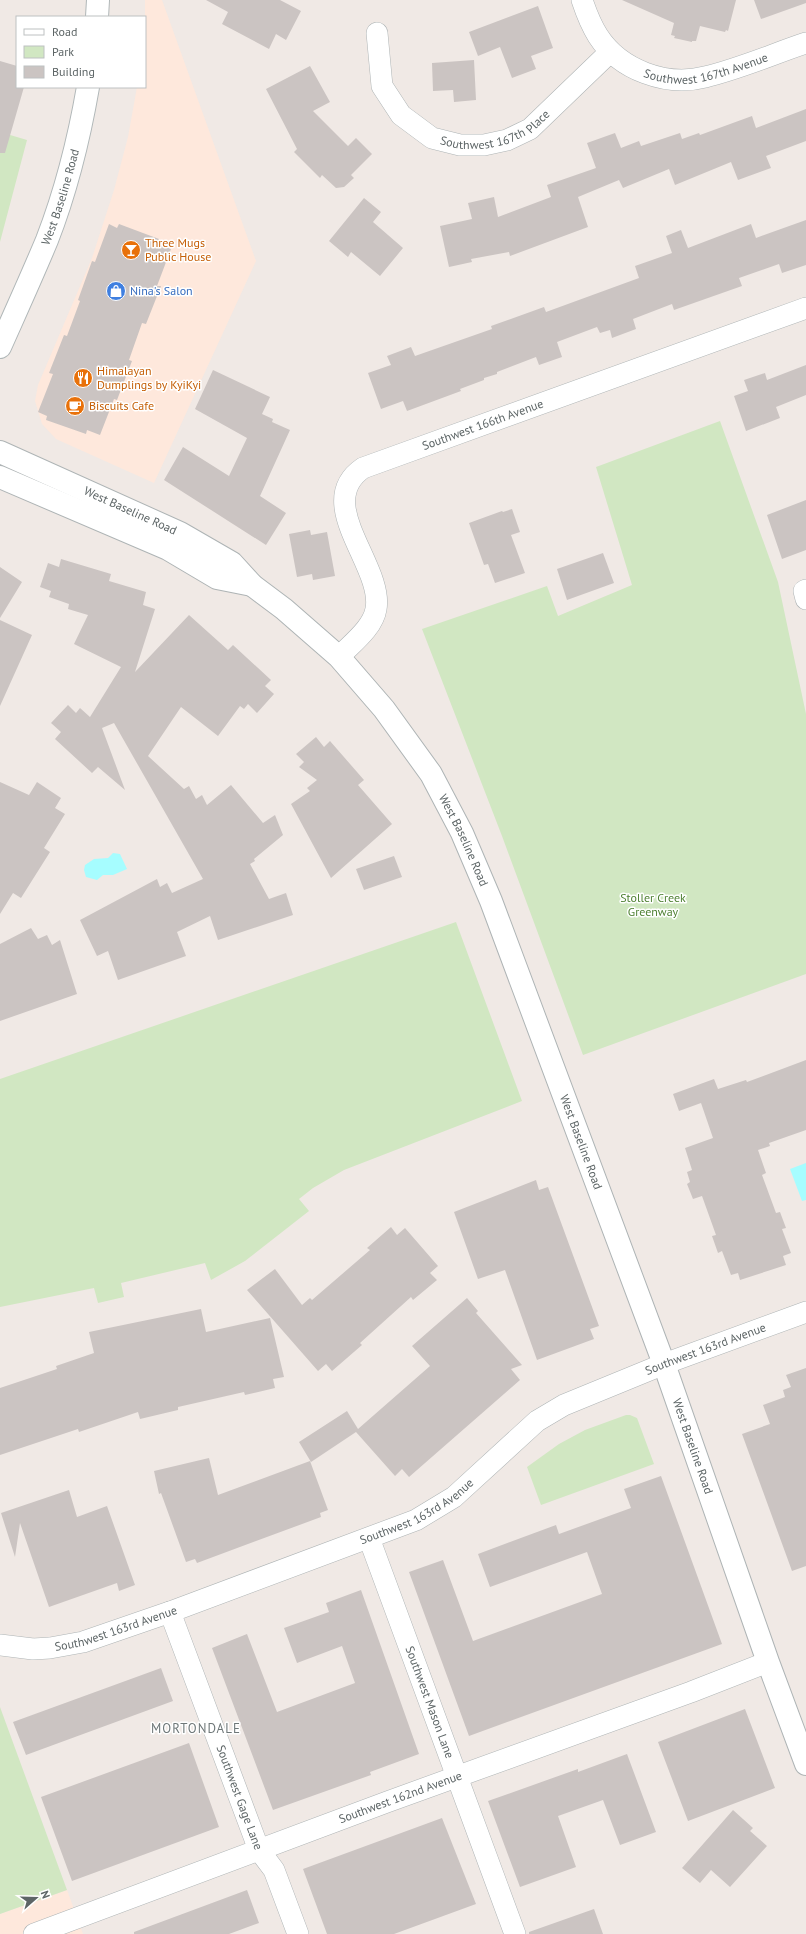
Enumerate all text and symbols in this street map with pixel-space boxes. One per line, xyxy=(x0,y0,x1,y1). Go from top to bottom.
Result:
legend xyxy=(16,16,146,88)
text: Road xyxy=(52,24,77,39)
text: Park xyxy=(52,44,74,59)
street label: Southwest 167th Avenue xyxy=(642,49,770,87)
text: Building xyxy=(52,64,95,79)
street label: Southwest 167th Place xyxy=(439,106,552,152)
street label: West Baseline Road xyxy=(38,147,82,247)
place label: Three Mugs Public House xyxy=(145,235,211,264)
bar icon: Three Mugs Public House xyxy=(120,239,142,261)
shop icon: Nina's Salon xyxy=(105,280,127,302)
place label: Nina's Salon xyxy=(130,283,193,298)
place label: Himalayan Dumplings by KyiKyi xyxy=(97,363,201,392)
restaurant icon: Himalayan Dumplings by KyiKyi xyxy=(72,367,94,389)
cafe icon: Biscuits Cafe xyxy=(64,395,86,417)
street label: Southwest 166th Avenue xyxy=(420,396,545,453)
place label: Biscuits Cafe xyxy=(89,398,154,413)
street label: West Baseline Road xyxy=(82,483,179,538)
street label: West Baseline Road xyxy=(436,791,492,888)
park label: Stoller Creek Greenway xyxy=(620,890,686,919)
street label: West Baseline Road xyxy=(557,1092,606,1191)
street label: Southwest 163rd Avenue xyxy=(643,1319,768,1378)
street label: West Baseline Road xyxy=(670,1396,717,1496)
street label: Southwest 163rd Avenue xyxy=(358,1475,476,1547)
street label: Southwest 163rd Avenue xyxy=(53,1602,179,1654)
street label: Southwest Mason Lane xyxy=(402,1644,458,1760)
district label: MORTONDALE xyxy=(151,1720,241,1737)
street label: Southwest Gage Lane xyxy=(213,1743,266,1852)
street label: Southwest 162nd Avenue xyxy=(336,1768,464,1826)
north arrow xyxy=(16,1878,56,1918)
text: N xyxy=(38,1889,53,1900)

